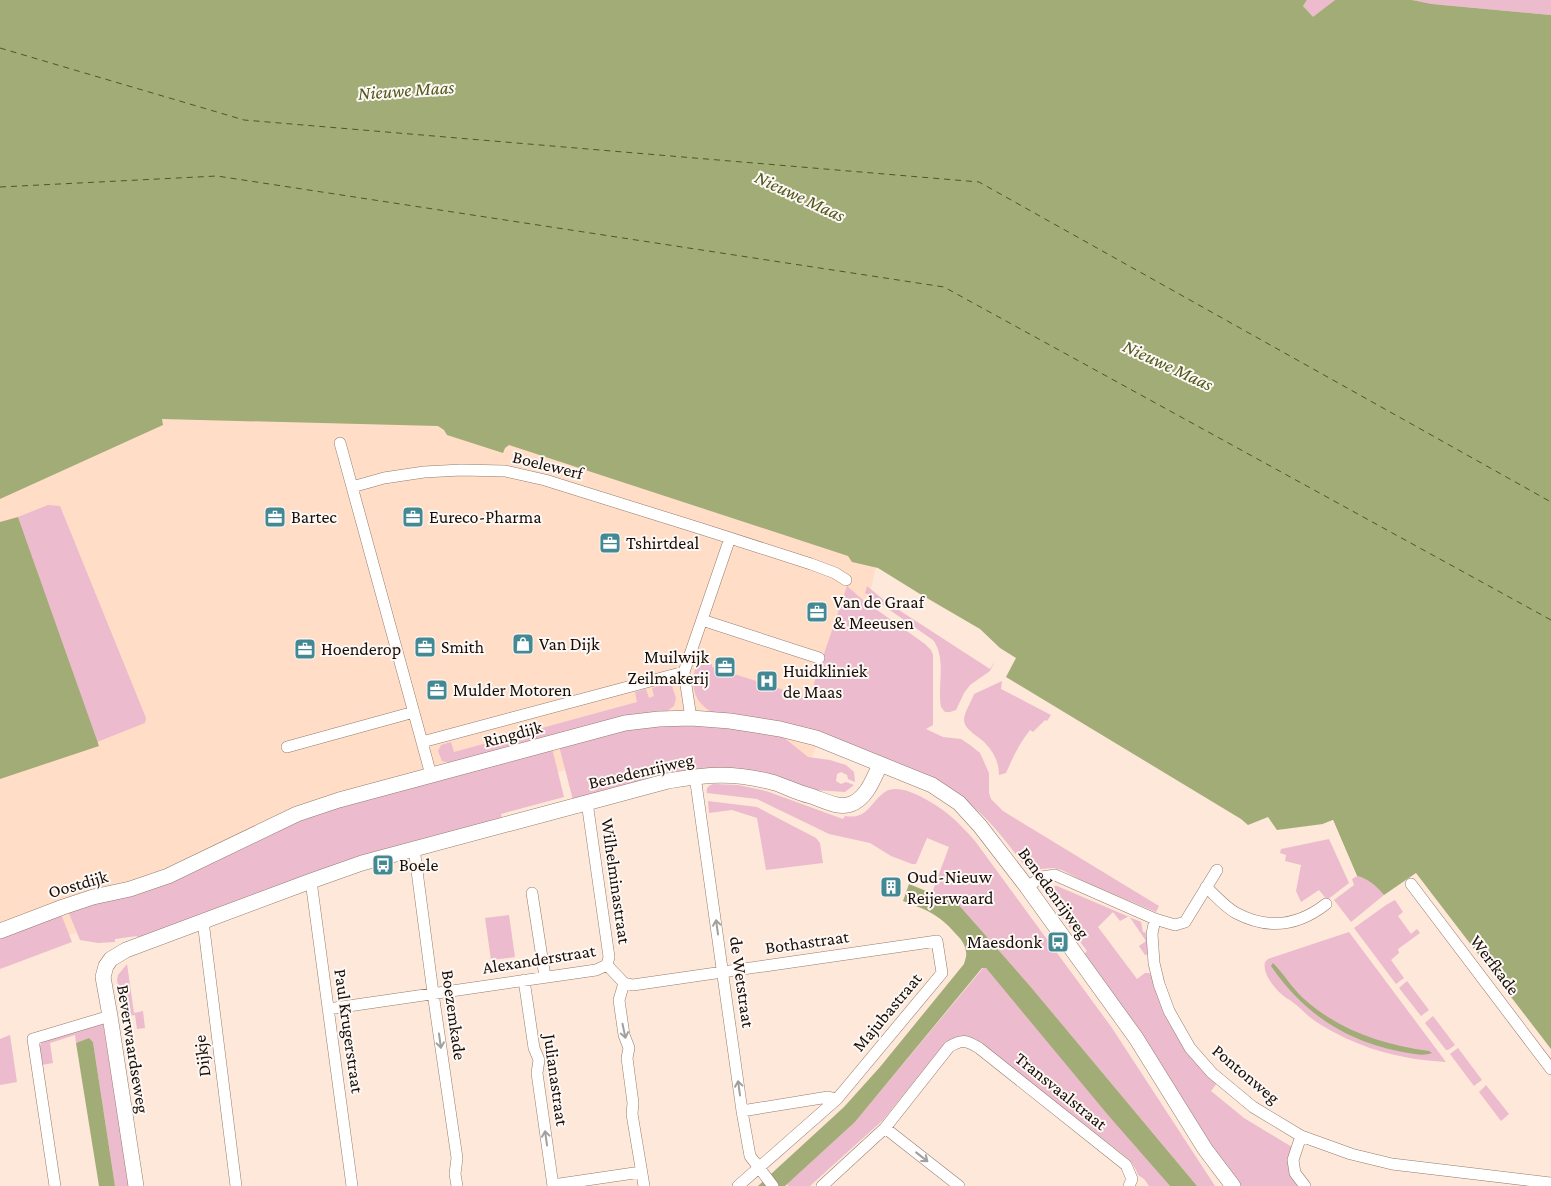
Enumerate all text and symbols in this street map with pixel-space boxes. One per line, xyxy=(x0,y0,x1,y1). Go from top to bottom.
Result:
water label: Nieuwe Maas xyxy=(357,76,455,104)
water label: Nieuwe Maas xyxy=(752,166,848,226)
water label: Nieuwe Maas xyxy=(1120,335,1216,395)
street label: Boelewerf xyxy=(511,447,587,484)
office icon: Bartec xyxy=(263,505,287,529)
office icon: Eureco-Pharma xyxy=(401,505,425,529)
place label: Bartec xyxy=(291,507,337,527)
place label: Eureco-Pharma xyxy=(429,507,541,527)
office icon: Tshirtdeal xyxy=(598,531,622,555)
place label: Tshirtdeal xyxy=(626,533,699,553)
place label: Van de Graaf & Meeusen xyxy=(833,592,926,633)
office icon: Van de Graaf & Meeusen xyxy=(805,600,829,624)
shop icon: Van Dijk xyxy=(511,632,535,656)
place label: Van Dijk xyxy=(539,634,600,655)
office icon: Smith xyxy=(413,635,437,659)
office icon: Hoenderop xyxy=(293,637,317,661)
place label: Smith xyxy=(441,637,485,657)
place label: Hoenderop xyxy=(321,639,401,659)
place label: Muilwijk Zeilmakerij xyxy=(628,647,709,689)
office icon: Muilwijk Zeilmakerij xyxy=(713,655,737,679)
place label: Huidkliniek de Maas xyxy=(783,661,868,702)
hospital icon: Huidkliniek de Maas xyxy=(755,669,779,693)
office icon: Mulder Motoren xyxy=(425,678,449,702)
place label: Mulder Motoren xyxy=(453,680,572,700)
street label: Ringdijk xyxy=(481,716,545,752)
street label: Benedenrijweg xyxy=(586,749,696,794)
street label: Wilhelminastraat xyxy=(597,817,635,946)
street label: Benedenrijweg xyxy=(1013,844,1094,943)
bus stop icon: Boele xyxy=(371,853,395,877)
place label: Boele xyxy=(399,855,438,875)
street label: Oostdijk xyxy=(46,866,111,903)
place label: Oud-Nieuw Reijerwaard xyxy=(907,867,994,909)
building icon: Oud-Nieuw Reijerwaard xyxy=(879,875,903,899)
one-way arrow xyxy=(711,919,721,935)
street label: Bothastraat xyxy=(764,926,851,958)
bus stop icon: Maesdonk xyxy=(1046,930,1070,954)
street label: Werfkade xyxy=(1466,931,1524,999)
place label: Maesdonk xyxy=(967,932,1042,952)
street label: de Wetstraat xyxy=(726,935,758,1030)
street label: Alexanderstraat xyxy=(481,940,598,978)
street label: Paul Krugerstraat xyxy=(330,967,368,1096)
street label: Majubastraat xyxy=(848,968,927,1056)
street label: Boezemkade xyxy=(438,969,470,1061)
street label: Beverwaardseweg xyxy=(113,983,153,1115)
one-way arrow xyxy=(619,1022,629,1038)
street label: Julianastraat xyxy=(539,1031,572,1128)
one-way arrow xyxy=(435,1033,445,1049)
street label: Dijkje xyxy=(190,1034,215,1078)
street label: Pontonweg xyxy=(1208,1040,1284,1108)
street label: Transvaalstraat xyxy=(1011,1048,1112,1135)
one-way arrow xyxy=(734,1080,744,1096)
one-way arrow xyxy=(541,1130,551,1146)
one-way arrow xyxy=(915,1152,928,1163)

